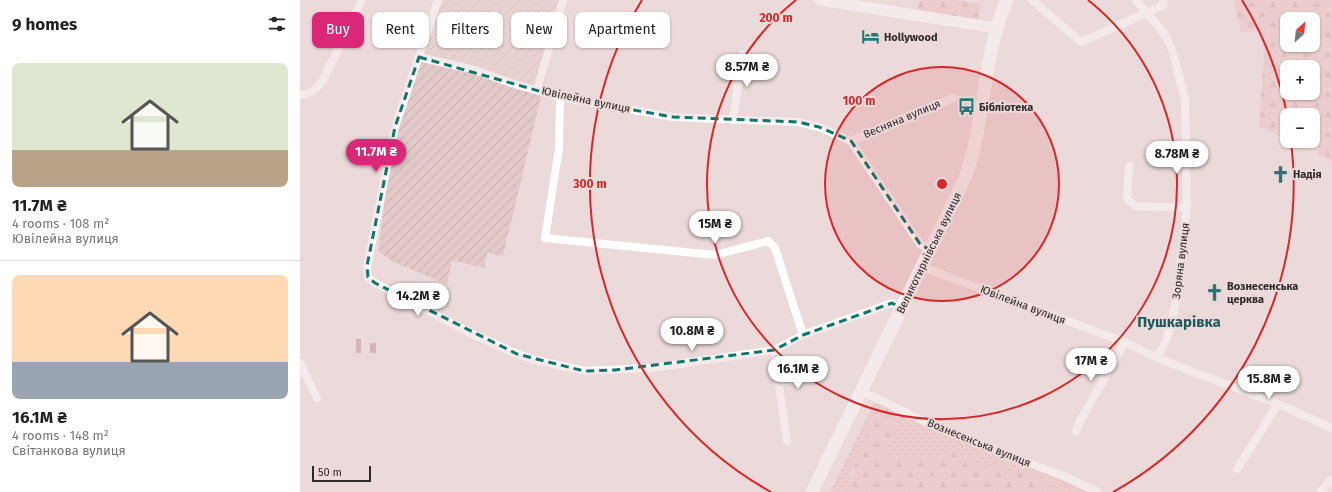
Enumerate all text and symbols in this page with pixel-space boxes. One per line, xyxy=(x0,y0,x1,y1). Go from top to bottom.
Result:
text: 200 m xyxy=(759,11,793,25)
chip: Buy xyxy=(312,12,364,48)
chip: Rent xyxy=(372,12,429,48)
chip: Filters xyxy=(437,12,503,48)
chip: New xyxy=(511,12,567,48)
chip: Apartment xyxy=(575,12,670,48)
north arrow xyxy=(1280,12,1320,52)
map controls xyxy=(1280,12,1320,148)
icon: filters xyxy=(266,13,288,35)
text: 9 homes xyxy=(12,14,77,35)
hotel icon: Hollywood xyxy=(861,27,881,47)
place label: Hollywood xyxy=(884,31,938,44)
pin: 8.57M ₴ xyxy=(710,54,784,88)
text: 8.57M ₴ xyxy=(725,59,769,74)
button: + xyxy=(1280,60,1320,100)
street label: Ювілейна вулиця xyxy=(540,84,632,116)
icon: home xyxy=(114,89,186,161)
text: 100 m xyxy=(843,94,875,108)
street label: Весняна вулиця xyxy=(861,97,943,141)
bus stop icon: Бібліотека xyxy=(956,97,976,117)
place label: Бібліотека xyxy=(979,101,1033,114)
button: − xyxy=(1280,108,1320,148)
pin: 11.7M ₴ xyxy=(339,139,413,173)
pin: 8.78M ₴ xyxy=(1140,141,1214,175)
text: 11.7M ₴ xyxy=(355,144,397,159)
text: 8.78M ₴ xyxy=(1155,146,1199,161)
church icon: Надія xyxy=(1270,164,1290,184)
place label: Надія xyxy=(1293,168,1322,181)
text: 300 m xyxy=(572,177,607,191)
centre of rings xyxy=(935,177,949,191)
street label: Великотирнівська вулиця xyxy=(894,190,964,316)
text: 11.7M ₴ xyxy=(12,195,67,216)
pin: 15M ₴ xyxy=(687,211,743,245)
text: 4 rooms · 108 m² xyxy=(12,216,109,231)
text: 15M ₴ xyxy=(698,216,732,231)
street label: Зоряна вулиця xyxy=(1170,222,1192,300)
text: Ювілейна вулиця xyxy=(12,231,119,246)
place label: Вознесенська церква xyxy=(1227,280,1298,306)
church icon: Вознесенська церква xyxy=(1204,282,1224,302)
pin: 14.2M ₴ xyxy=(381,283,455,317)
street label: Ювілейна вулиця xyxy=(979,283,1067,327)
text: 14.2M ₴ xyxy=(396,288,440,303)
icon: home xyxy=(114,301,186,373)
district label: Пушкарівка xyxy=(1137,313,1221,331)
pin: 10.8M ₴ xyxy=(655,318,729,352)
text: 10.8M ₴ xyxy=(669,323,715,338)
pin: 17M ₴ xyxy=(1063,348,1119,382)
text: 17M ₴ xyxy=(1075,353,1107,368)
pin: 16.1M ₴ xyxy=(761,356,835,390)
text: 16.1M ₴ xyxy=(777,361,819,376)
pin: 15.8M ₴ xyxy=(1232,366,1306,400)
text: 15.8M ₴ xyxy=(1247,371,1291,386)
text: 16.1M ₴ xyxy=(12,407,67,428)
street label: Вознесенська вулиця xyxy=(925,416,1033,470)
text: 4 rooms · 148 m² xyxy=(12,428,109,443)
text: Світанкова вулиця xyxy=(12,443,126,458)
scale bar xyxy=(312,464,371,483)
text: 50 m xyxy=(318,466,342,479)

